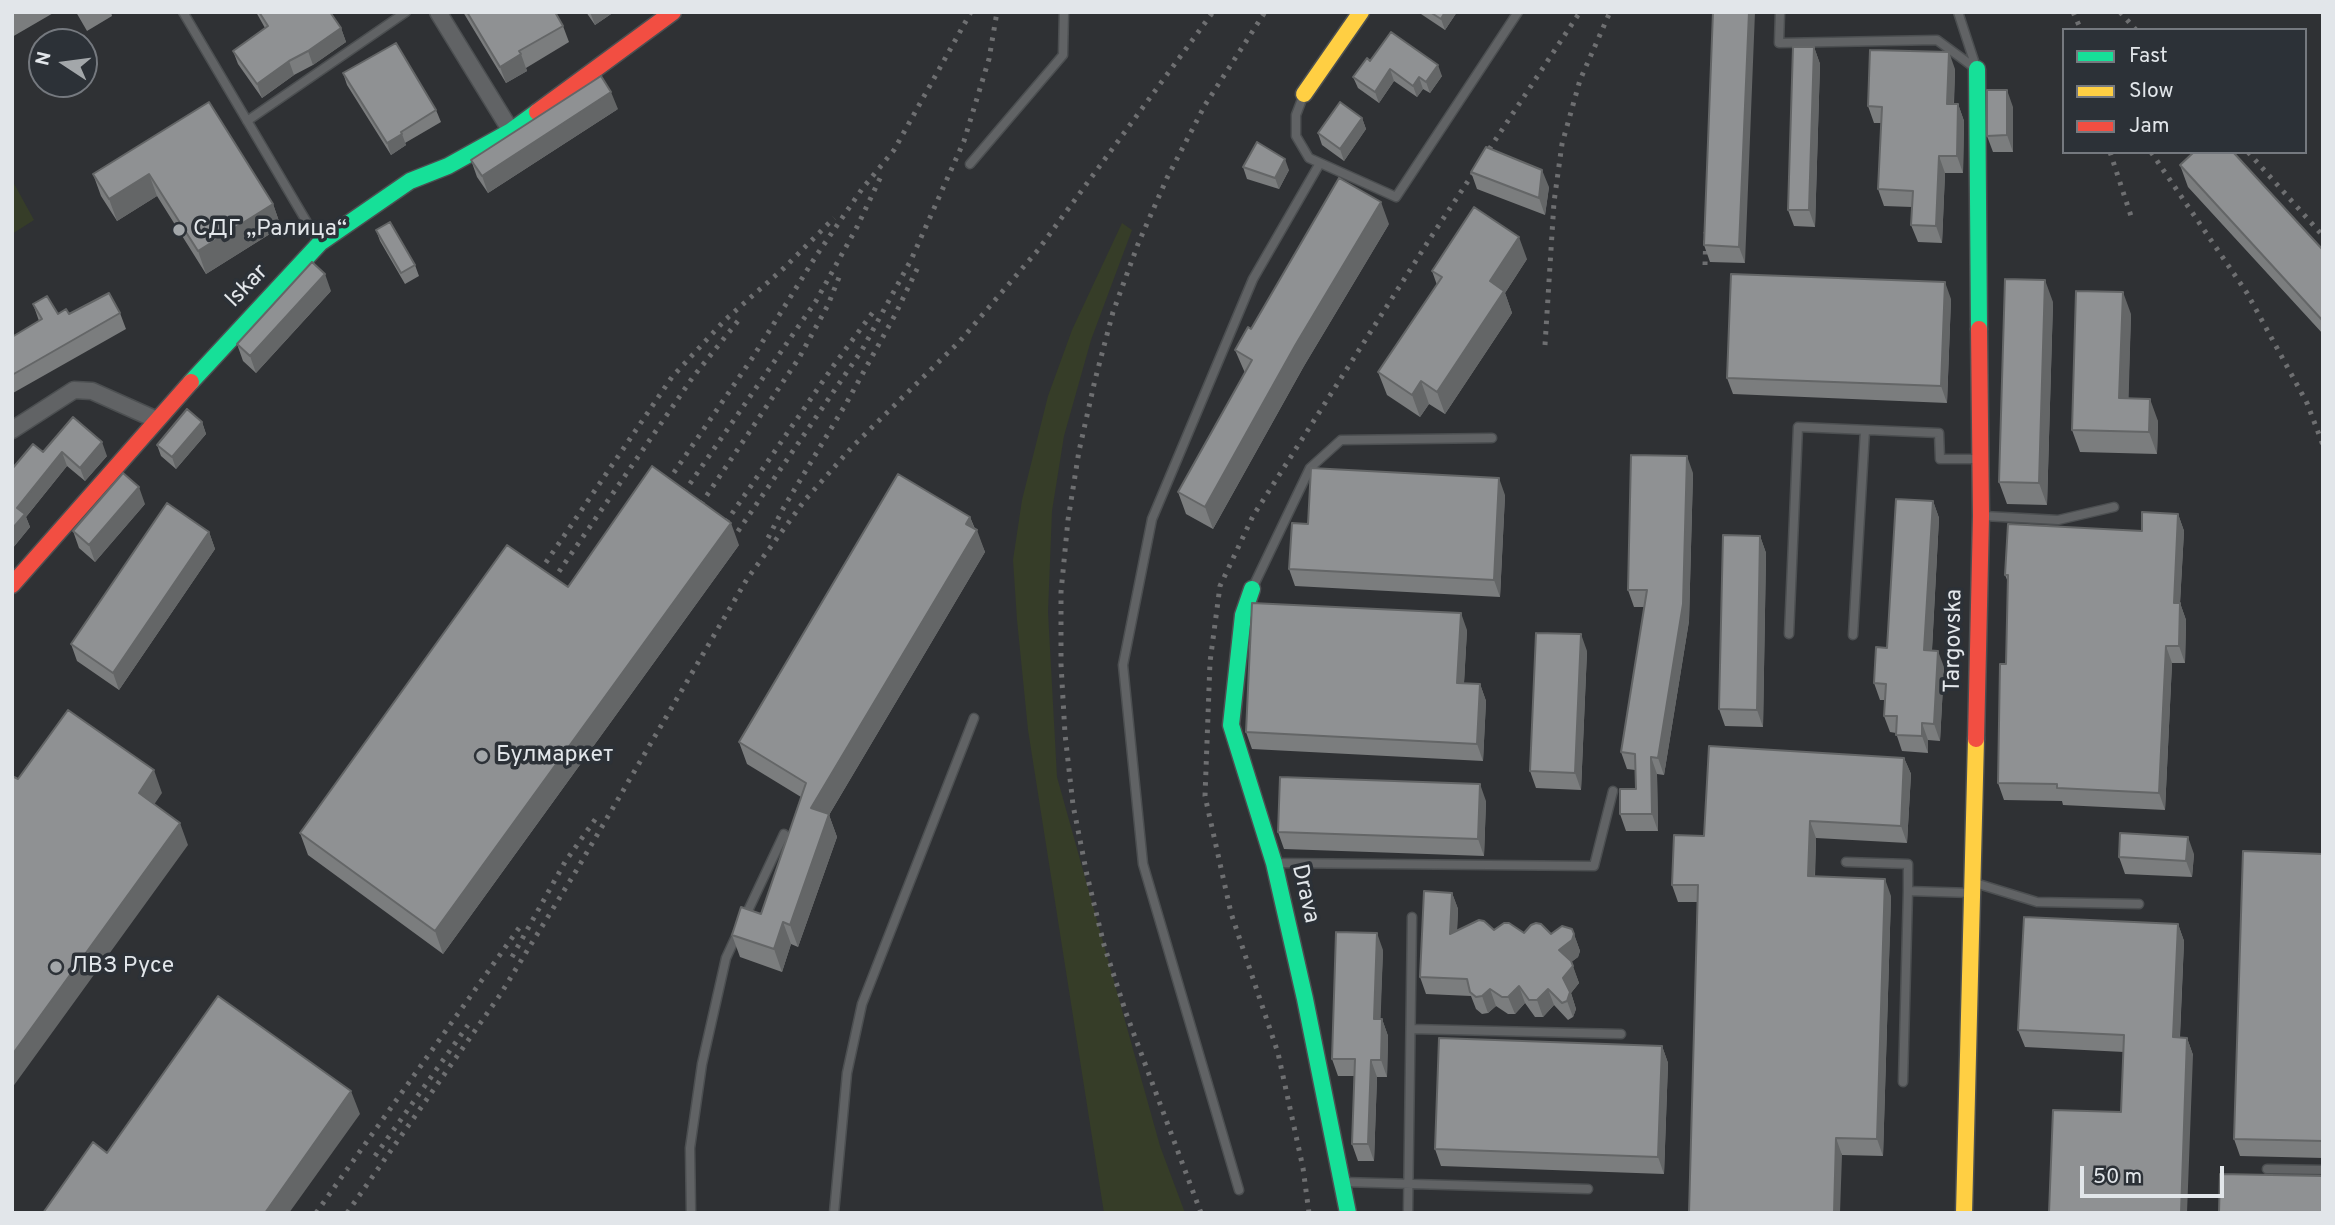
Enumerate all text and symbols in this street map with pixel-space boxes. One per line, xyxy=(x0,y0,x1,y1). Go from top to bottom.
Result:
north arrow xyxy=(28,28,98,98)
legend xyxy=(2062,28,2307,154)
text: Fast xyxy=(2129,43,2168,70)
text: N xyxy=(31,49,58,68)
text: Slow xyxy=(2129,78,2174,105)
text: Jam xyxy=(2129,113,2170,140)
place label: СДГ „Ралица“ xyxy=(193,216,347,244)
marker: СДГ „Ралица“ xyxy=(171,222,187,238)
street label: Iskar xyxy=(221,259,275,315)
street label: Targovska xyxy=(1940,589,1970,693)
place label: Булмаркет xyxy=(496,742,613,770)
marker: Булмаркет xyxy=(474,748,490,764)
street label: Drava xyxy=(1284,862,1324,926)
place label: ЛВЗ Русе xyxy=(70,953,174,981)
marker: ЛВЗ Русе xyxy=(48,959,64,975)
scale bar xyxy=(2083,1152,2226,1196)
text: 50 m xyxy=(2093,1164,2142,1191)

